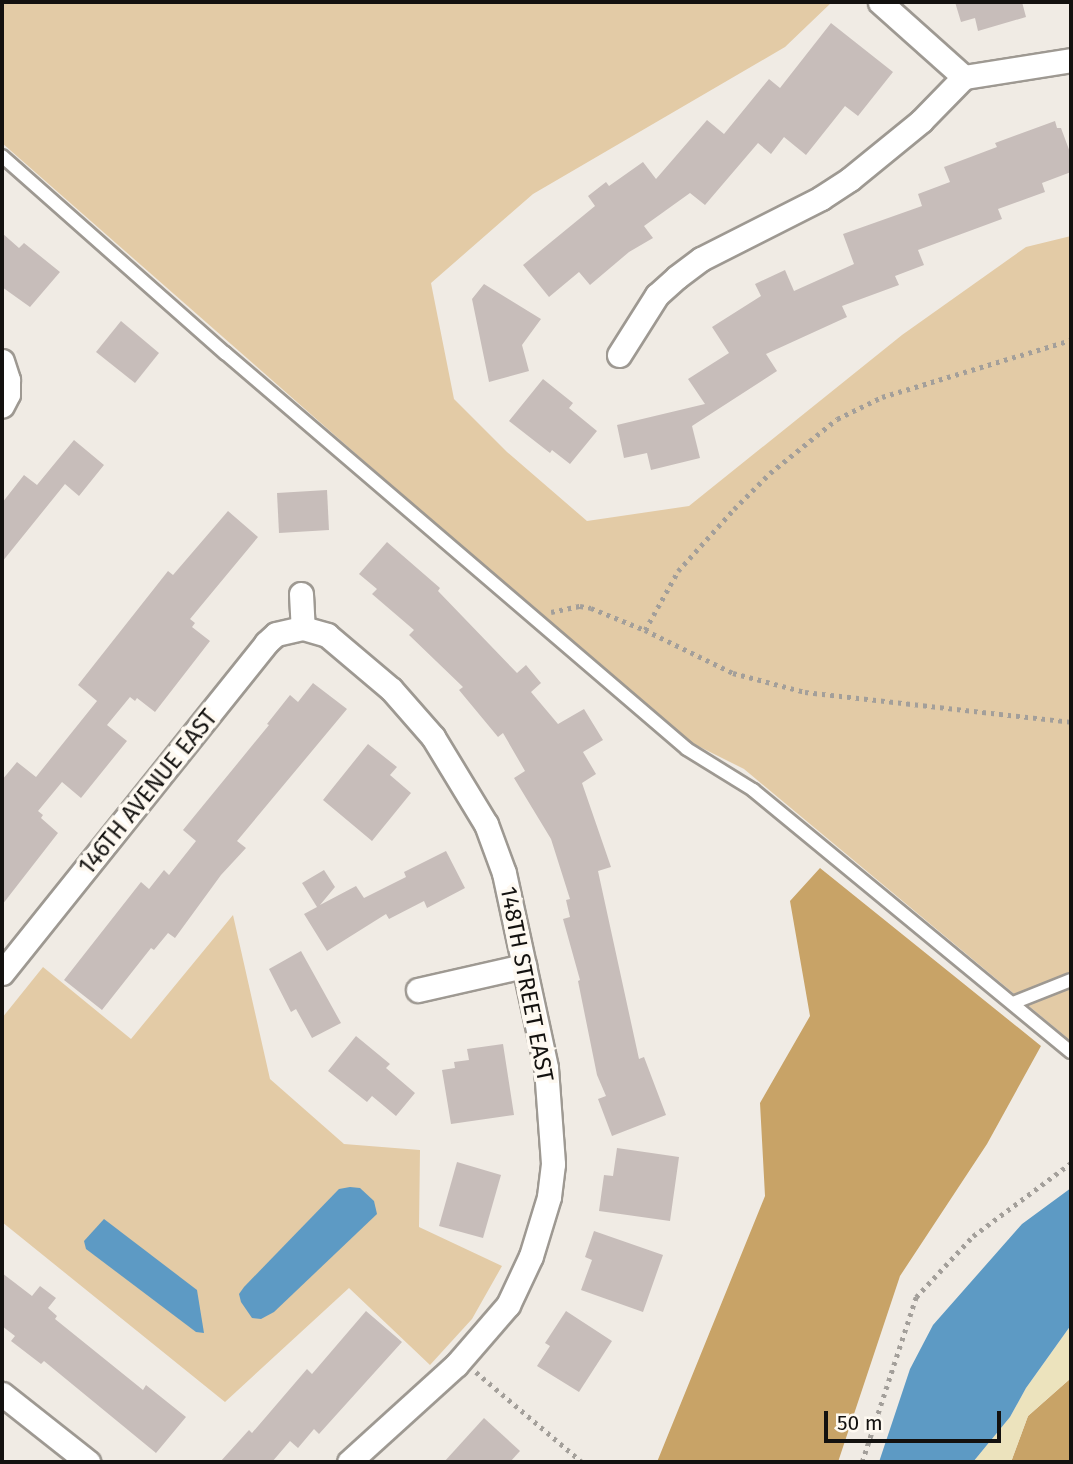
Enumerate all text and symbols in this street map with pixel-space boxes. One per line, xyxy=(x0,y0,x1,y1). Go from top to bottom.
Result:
street label: 146TH AVENUE EAST xyxy=(73,704,223,880)
street label: 148TH STREET EAST xyxy=(495,884,559,1084)
scale bar xyxy=(828,1398,1005,1442)
text: 50 m xyxy=(837,1410,883,1436)

